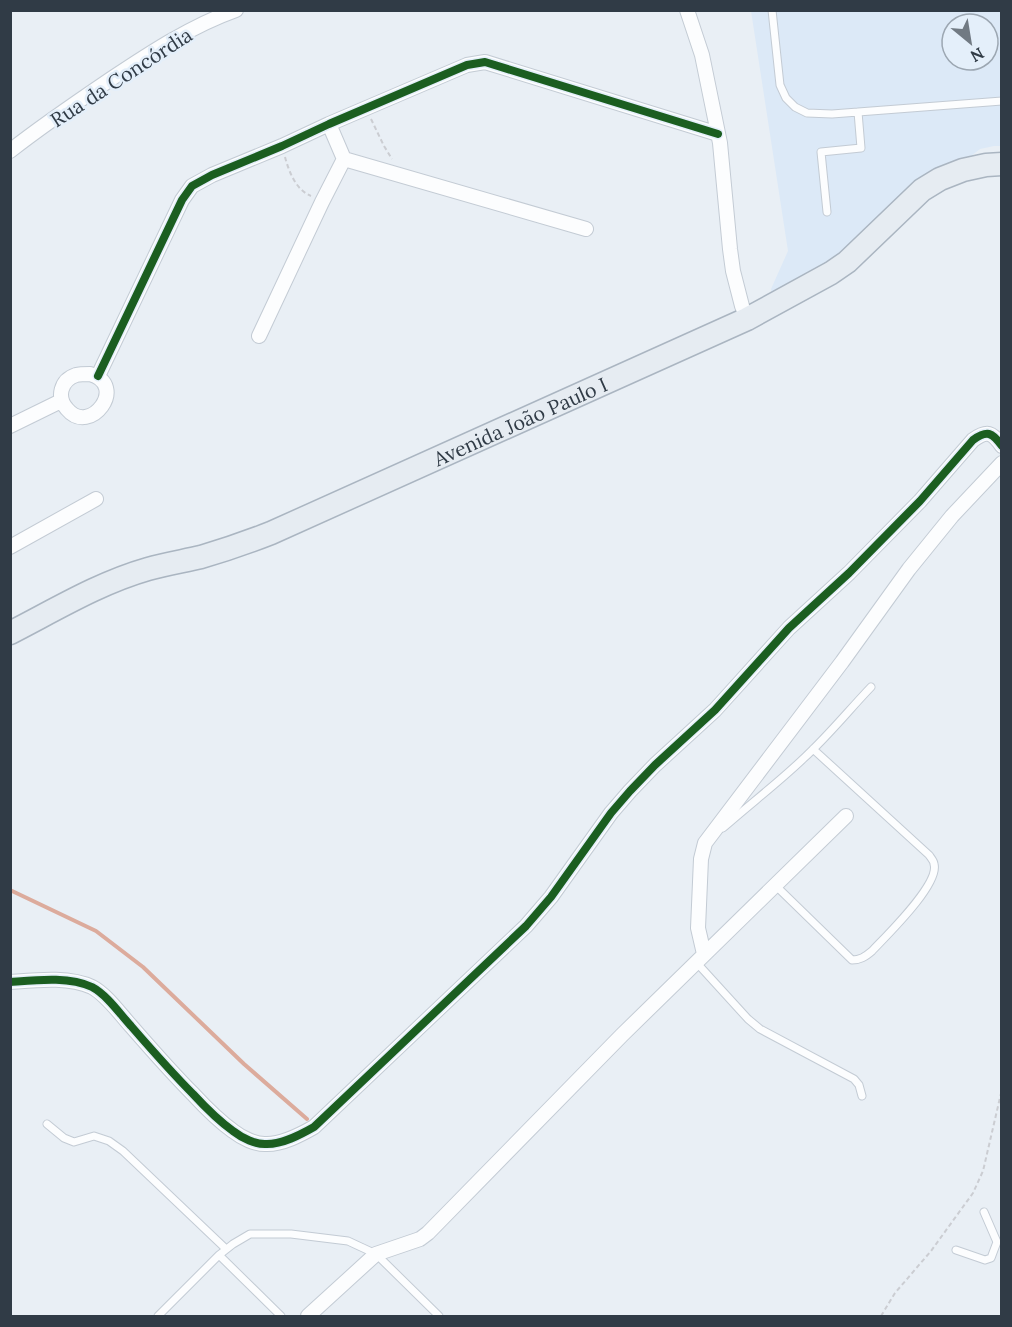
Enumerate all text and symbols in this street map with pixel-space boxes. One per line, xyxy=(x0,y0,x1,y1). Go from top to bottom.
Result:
north arrow xyxy=(940,12,1000,72)
street label: Rua da Concórdia xyxy=(45,22,197,132)
text: N xyxy=(967,43,988,67)
street label: Avenida João Paulo I xyxy=(428,371,611,471)

